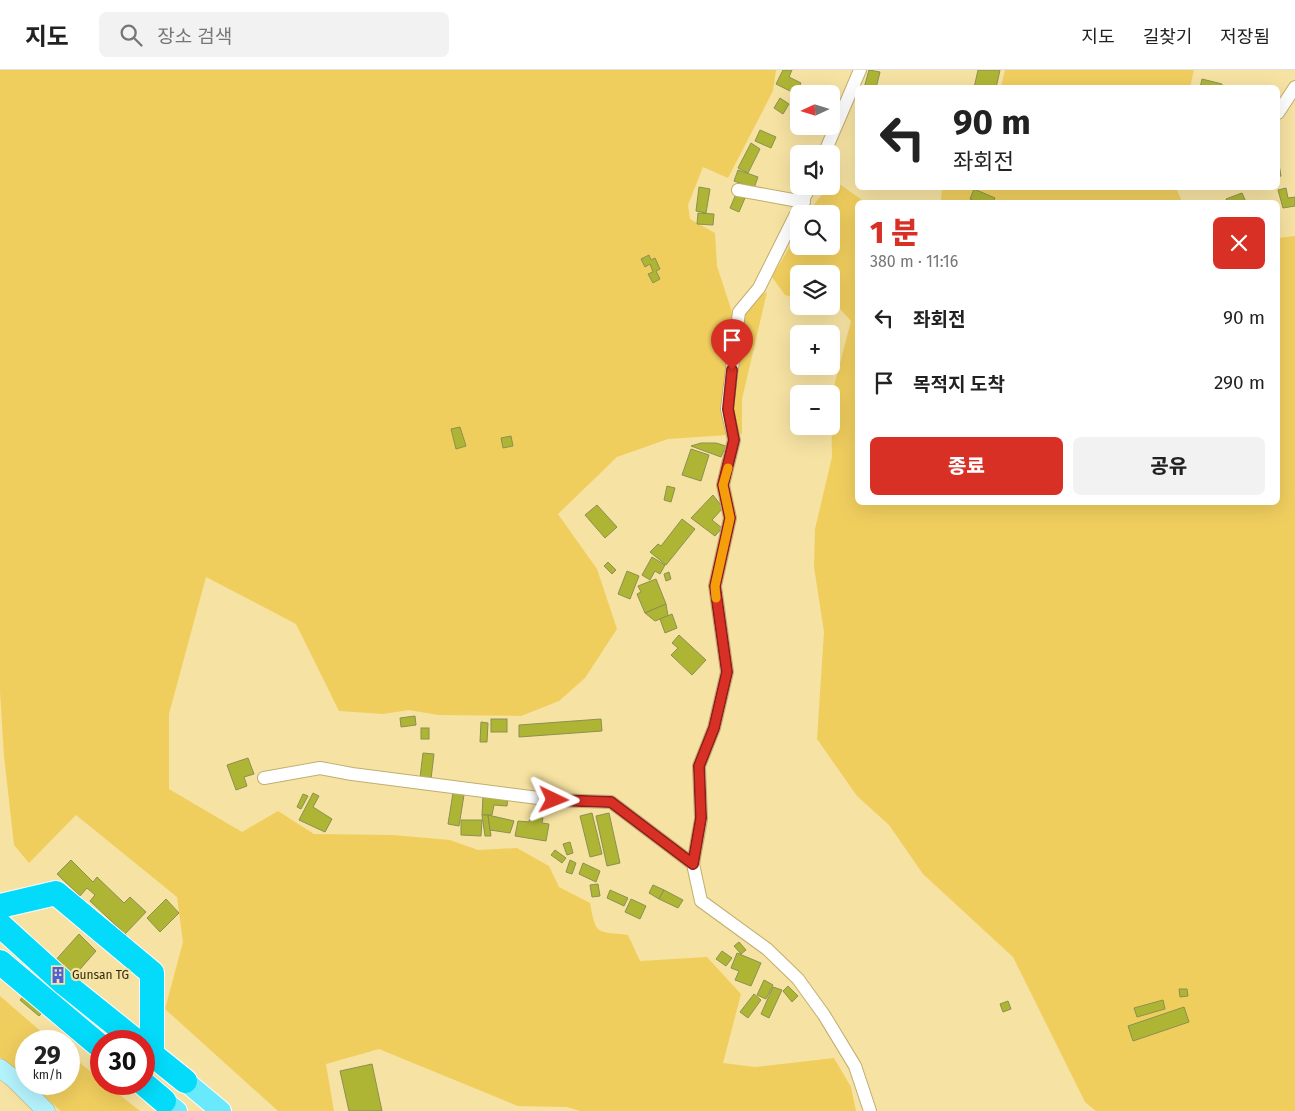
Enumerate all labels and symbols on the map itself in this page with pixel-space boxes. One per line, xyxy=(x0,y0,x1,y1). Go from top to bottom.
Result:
north arrow xyxy=(790,85,840,135)
pin xyxy=(711,319,753,370)
position arrow xyxy=(527,773,579,825)
building icon: Gunsan TG xyxy=(48,965,68,985)
place label: Gunsan TG xyxy=(72,968,129,982)
speed limit sign: 30 xyxy=(90,1030,155,1095)

